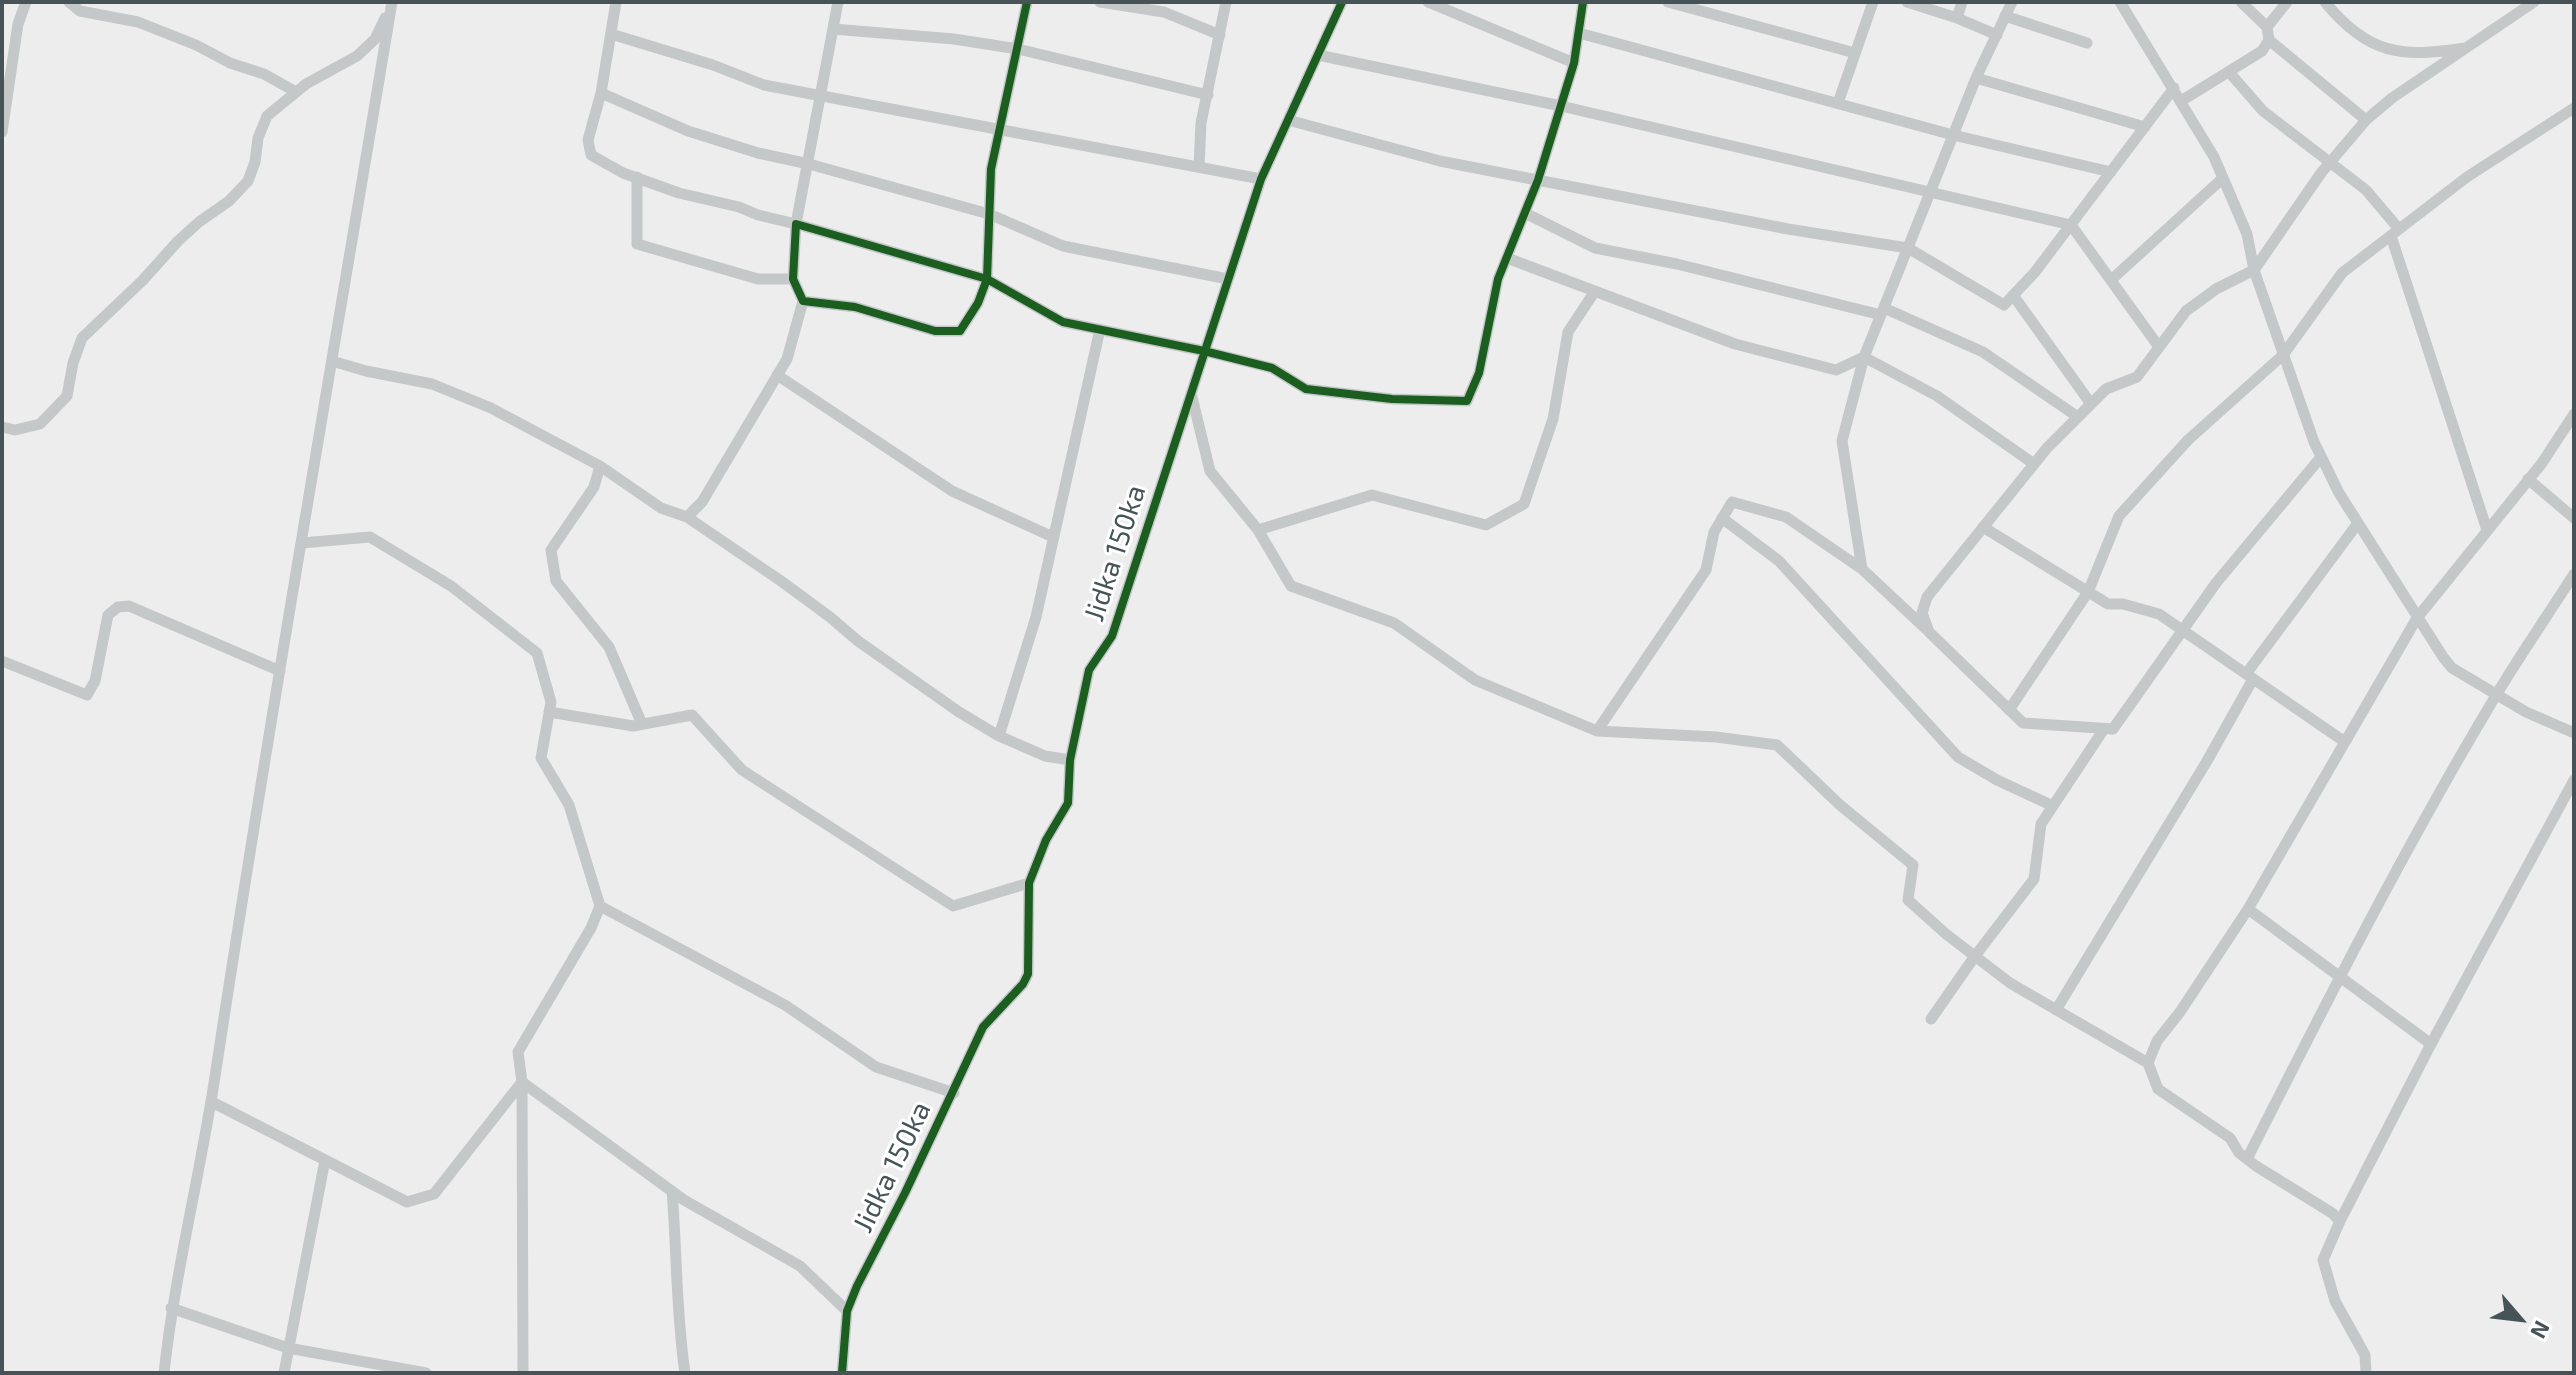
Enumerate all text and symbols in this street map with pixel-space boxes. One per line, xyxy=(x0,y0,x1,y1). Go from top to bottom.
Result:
street label: Jidka 150ka xyxy=(1077,481,1153,625)
street label: Jidka 150ka xyxy=(846,1096,938,1238)
north arrow xyxy=(2480,1279,2560,1359)
text: N xyxy=(2526,1317,2556,1343)

